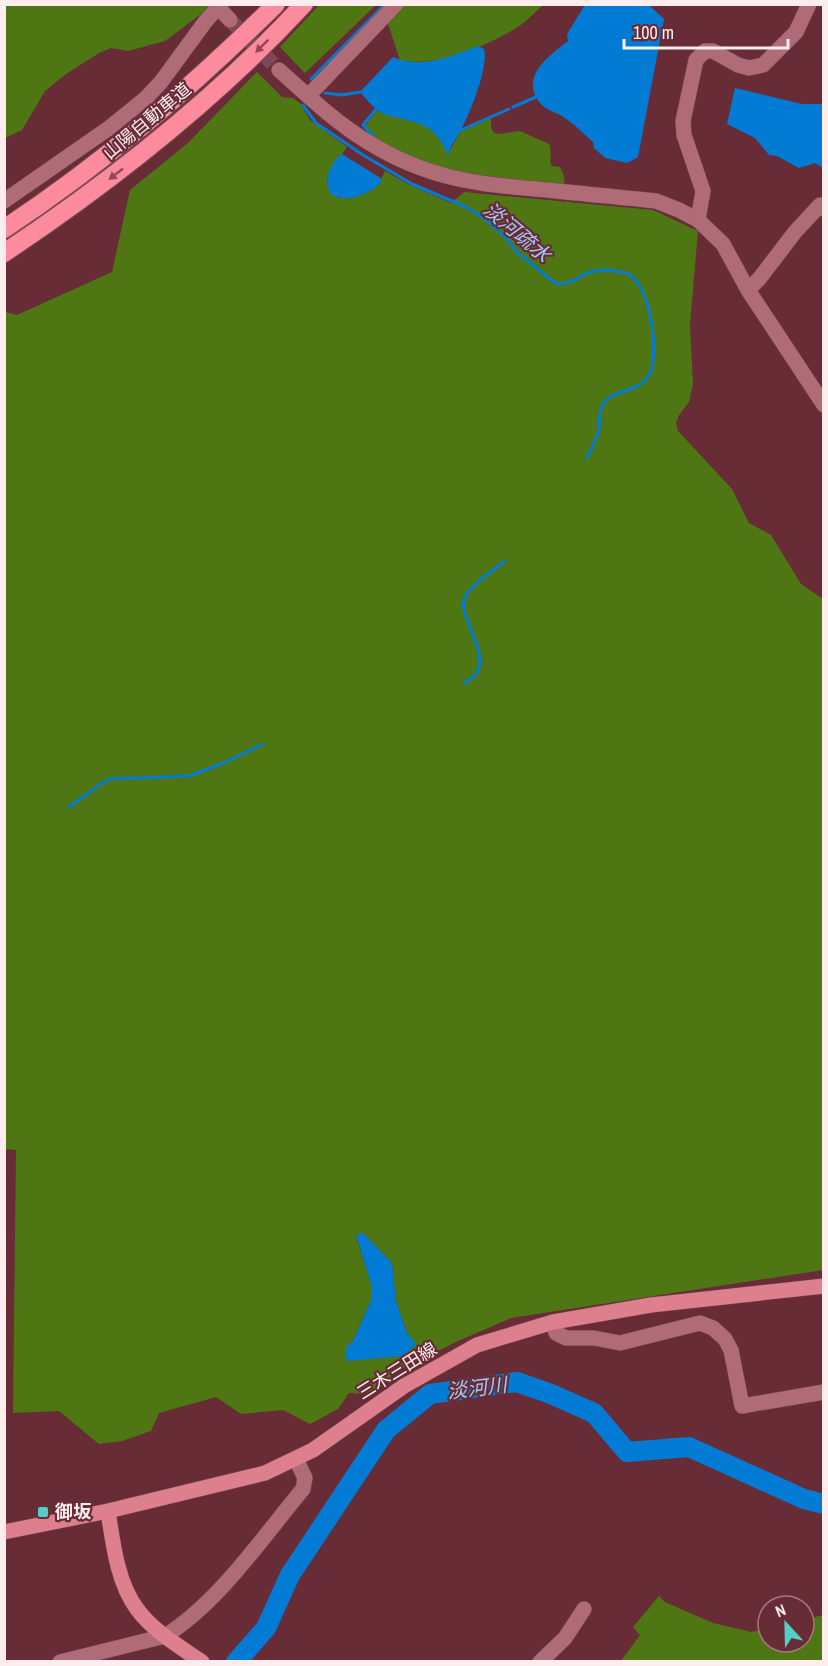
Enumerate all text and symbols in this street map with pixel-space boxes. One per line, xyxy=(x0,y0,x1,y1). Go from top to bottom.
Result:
scale bar xyxy=(624,12,788,50)
text: 100 m xyxy=(633,20,674,45)
one-way arrow xyxy=(256,39,270,53)
street label: 山陽自動車道 xyxy=(97,76,196,165)
one-way arrow xyxy=(108,168,123,180)
water label: 淡河疏水 xyxy=(478,196,558,269)
street label: 三木三田線 xyxy=(352,1336,442,1405)
water label: 淡河川 xyxy=(446,1370,510,1405)
place label: 御坂 xyxy=(54,1499,92,1524)
marker: 御坂 xyxy=(36,1505,50,1519)
north arrow xyxy=(756,1594,816,1654)
text: N xyxy=(772,1598,789,1622)

